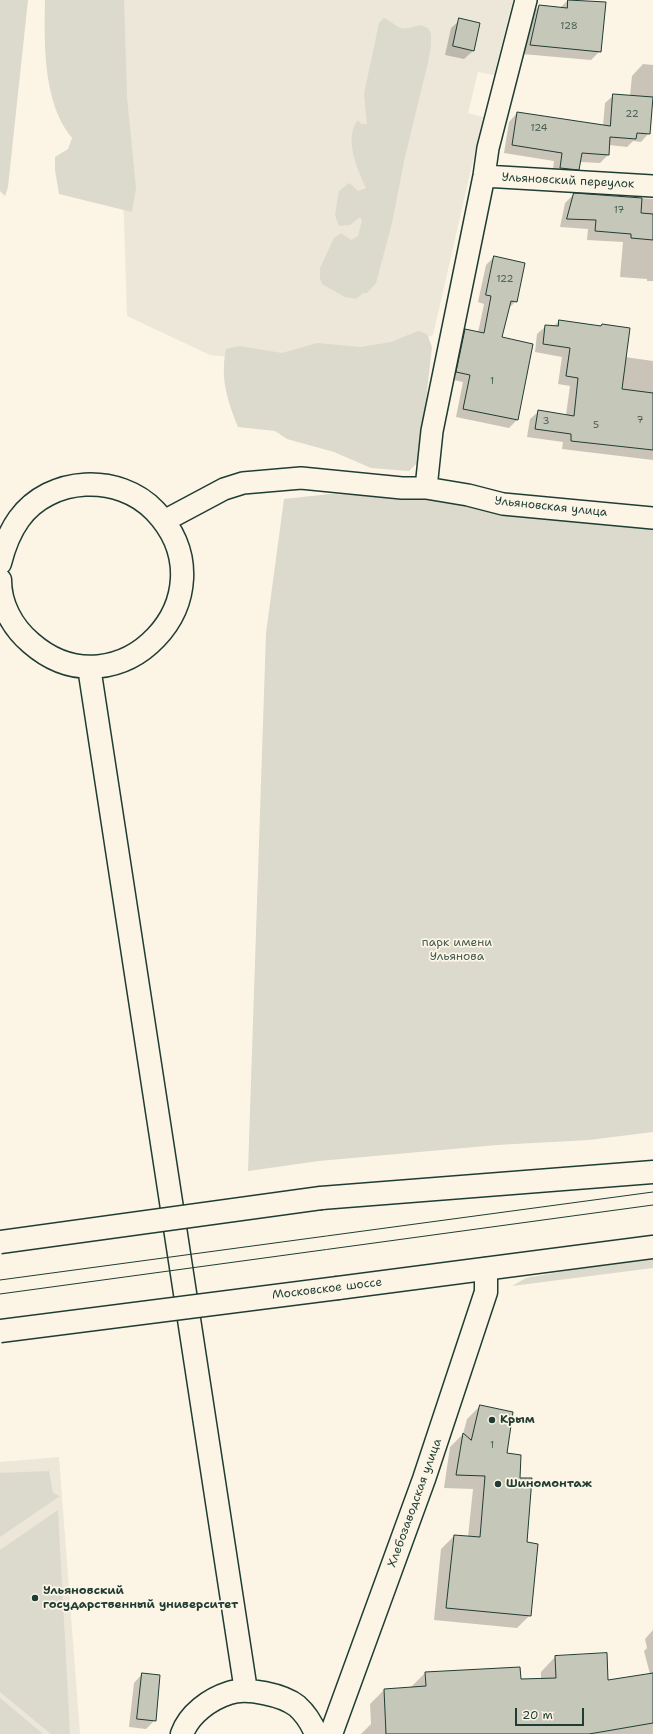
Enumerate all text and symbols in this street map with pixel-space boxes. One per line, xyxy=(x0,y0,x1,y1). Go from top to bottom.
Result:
house number: 128 xyxy=(560,20,578,32)
house number: 22 xyxy=(625,108,639,120)
house number: 124 xyxy=(530,122,548,134)
street label: Ульяновский переулок xyxy=(501,170,635,192)
house number: 17 xyxy=(614,204,624,216)
house number: 122 xyxy=(496,273,514,285)
house number: 1 xyxy=(490,375,494,387)
house number: 7 xyxy=(637,414,643,426)
house number: 3 xyxy=(543,415,549,427)
house number: 5 xyxy=(593,419,599,431)
street label: Ульяновская улица xyxy=(494,494,608,520)
park label: парк имени Ульянова xyxy=(422,936,492,964)
street label: Московское шоссе xyxy=(271,1275,383,1303)
place label: Крым xyxy=(500,1413,535,1427)
marker: Крым xyxy=(487,1415,497,1425)
street label: Хлебозаводская улица xyxy=(385,1437,445,1569)
house number: 1 xyxy=(490,1439,494,1451)
place label: Шиномонтаж xyxy=(506,1477,592,1491)
marker: Шиномонтаж xyxy=(493,1479,503,1489)
place label: Ульяновский государственный университет xyxy=(43,1584,238,1612)
marker: Ульяновский государственный университет xyxy=(30,1593,40,1603)
scale bar xyxy=(517,1700,586,1726)
text: 20 m xyxy=(522,1707,553,1723)

